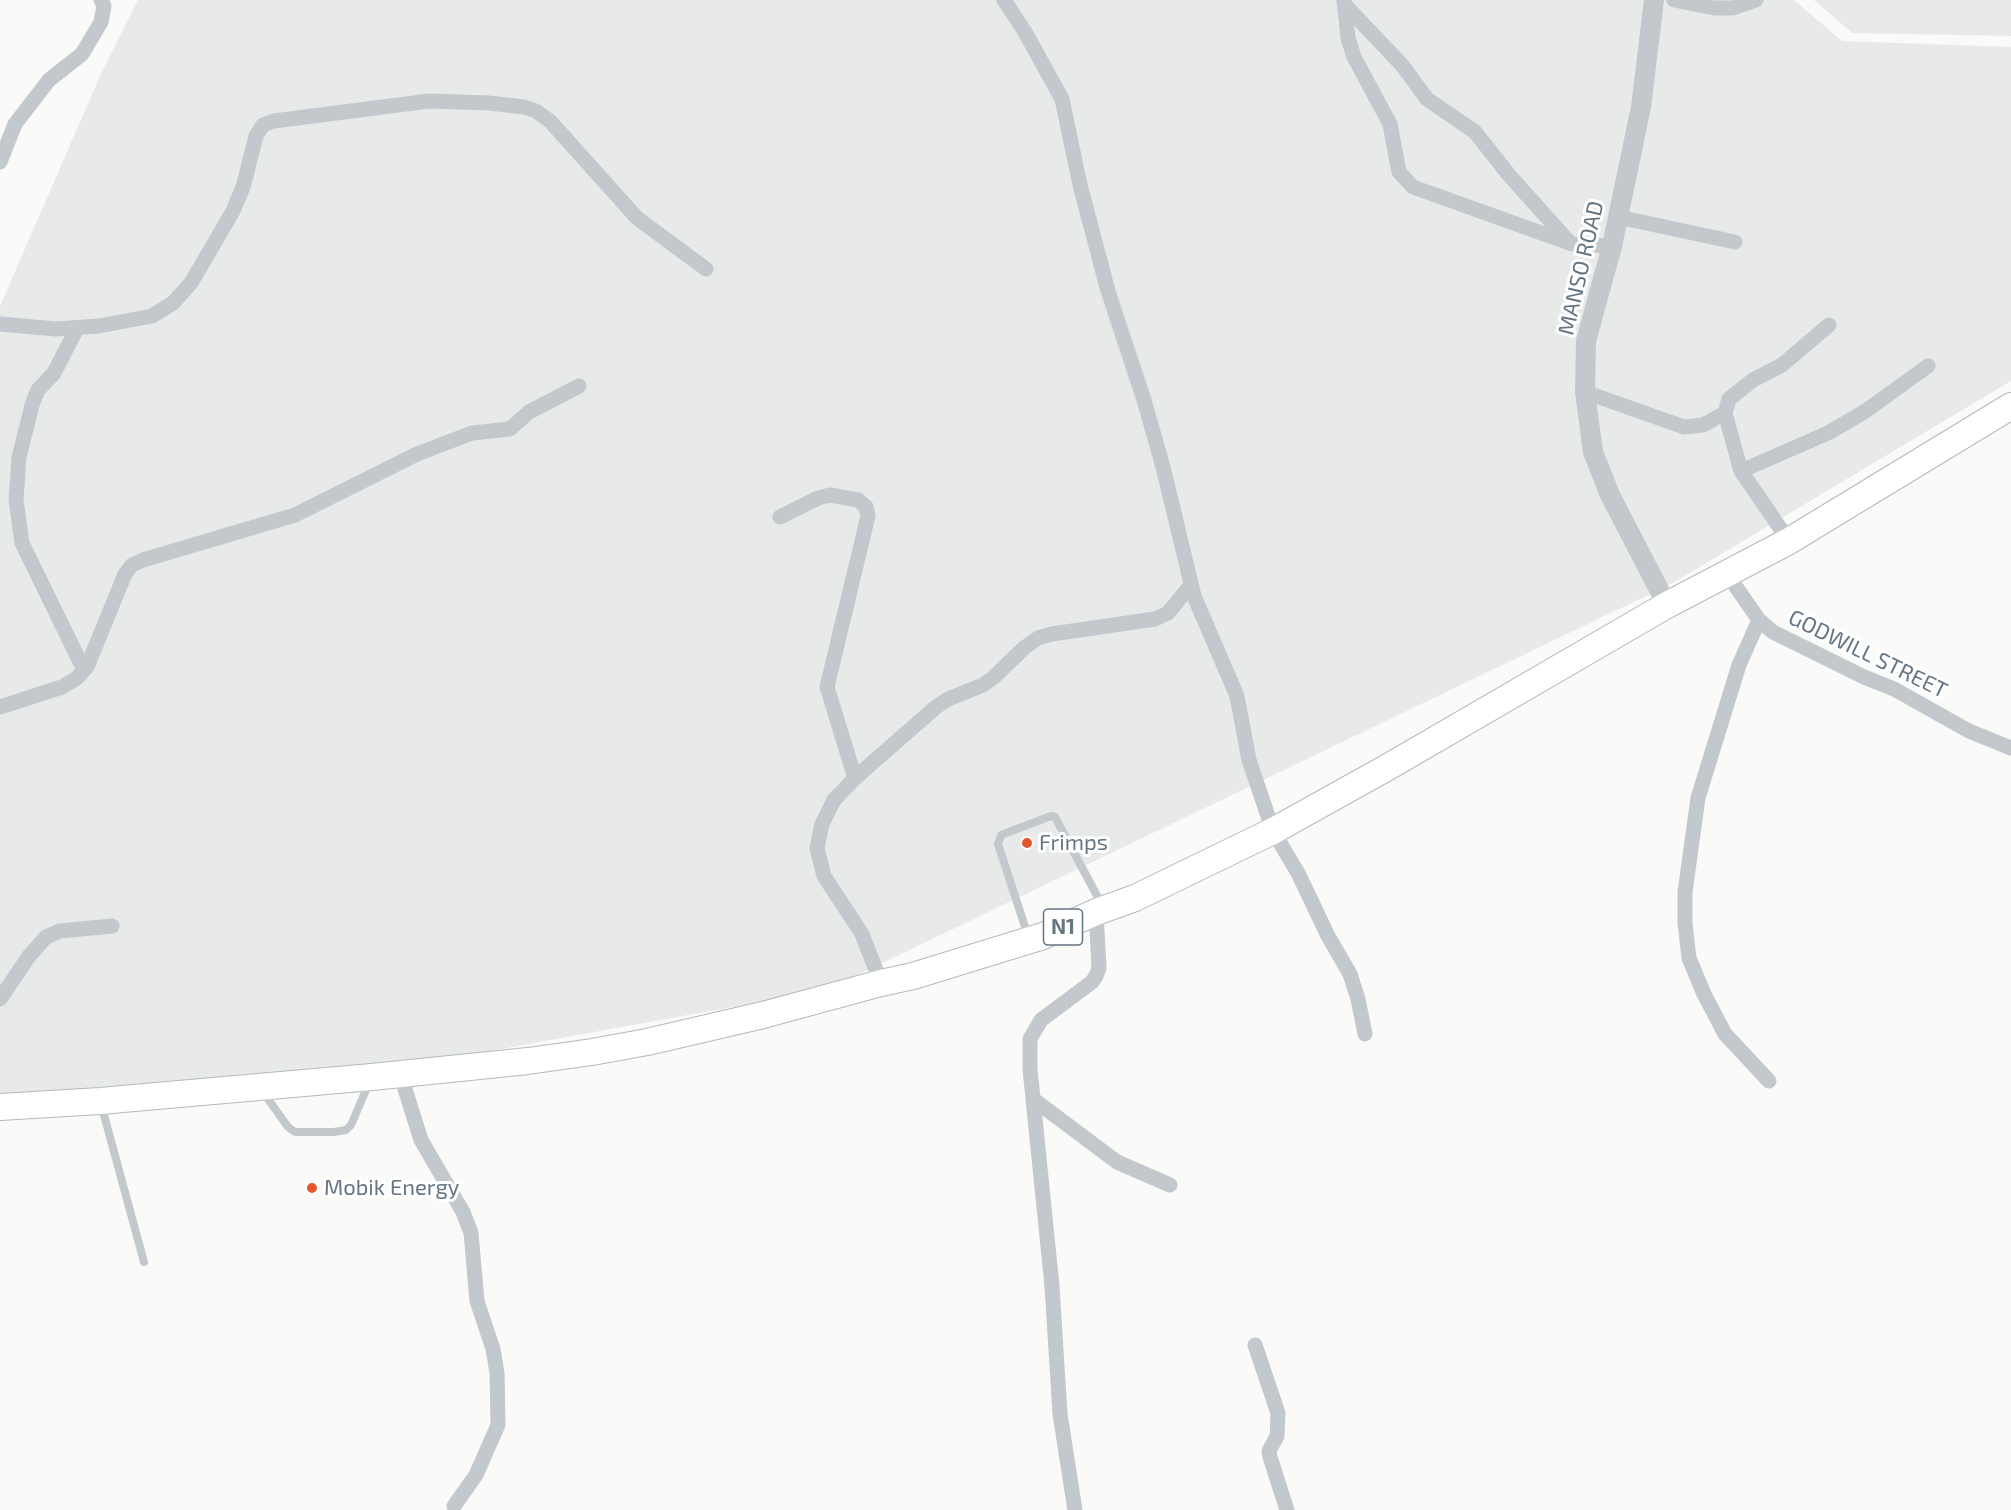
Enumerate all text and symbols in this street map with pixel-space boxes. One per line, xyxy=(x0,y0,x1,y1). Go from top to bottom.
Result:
street label: MANSO ROAD xyxy=(1553,198,1609,338)
street label: GODWILL STREET xyxy=(1784,604,1952,704)
place label: Frimps xyxy=(1039,830,1108,856)
marker: Frimps xyxy=(1020,836,1034,850)
road number: N1 xyxy=(1044,909,1082,945)
place label: Mobik Energy xyxy=(324,1175,459,1201)
marker: Mobik Energy xyxy=(305,1181,319,1195)

